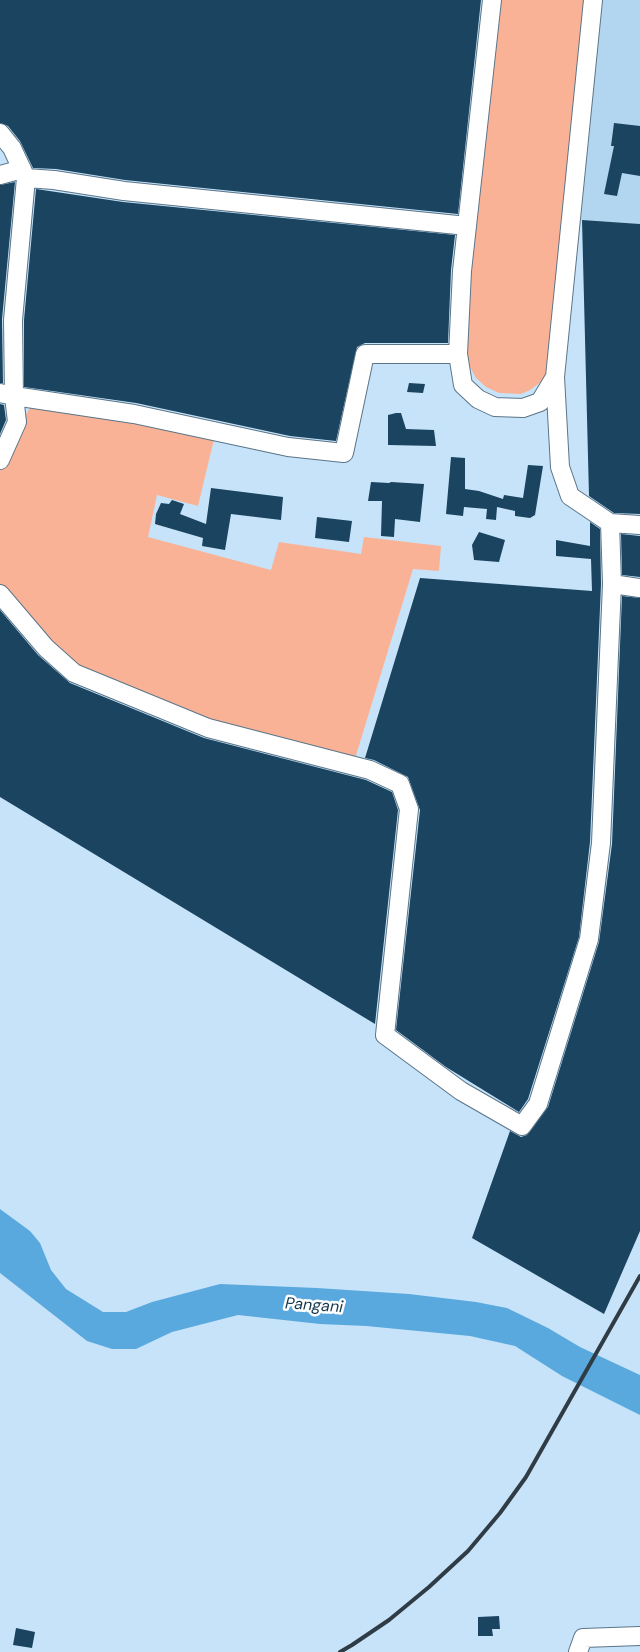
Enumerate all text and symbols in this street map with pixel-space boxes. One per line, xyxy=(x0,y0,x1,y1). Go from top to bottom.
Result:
water label: Pangani xyxy=(284,1294,344,1318)

